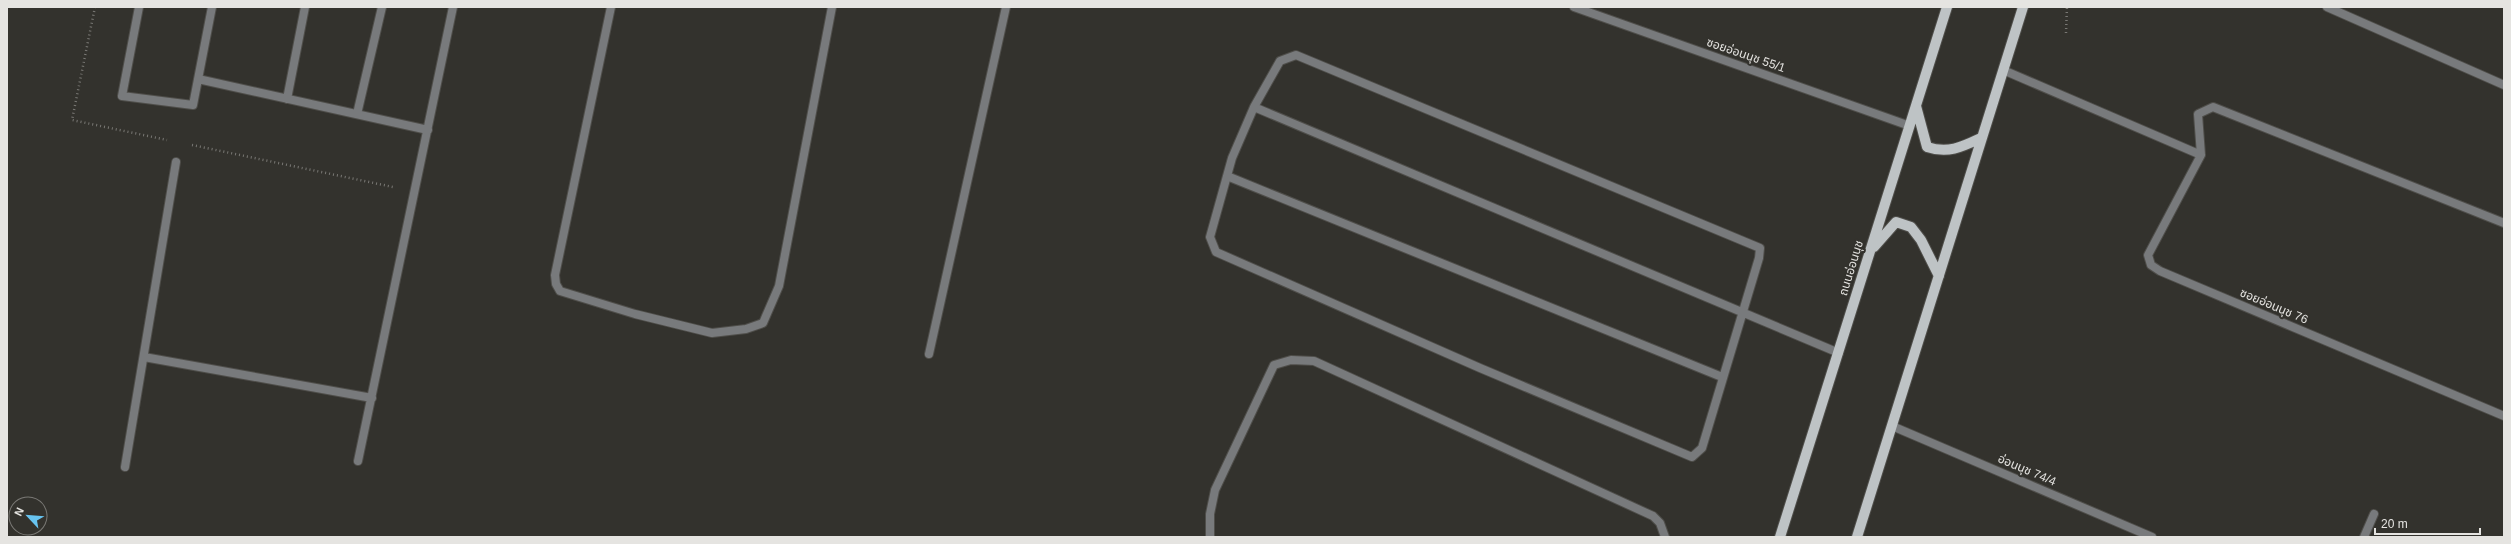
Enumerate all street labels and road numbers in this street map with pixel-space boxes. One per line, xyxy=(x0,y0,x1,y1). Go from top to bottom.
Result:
street label: ซอยอ่อนนุช 55/1 xyxy=(1705,35,1788,75)
street label: ถนนอ่อนนุช xyxy=(1836,239,1866,297)
street label: ซอยอ่อนนุช 76 xyxy=(2238,285,2310,327)
street label: อ่อนนุช 74/4 xyxy=(1996,451,2058,489)

